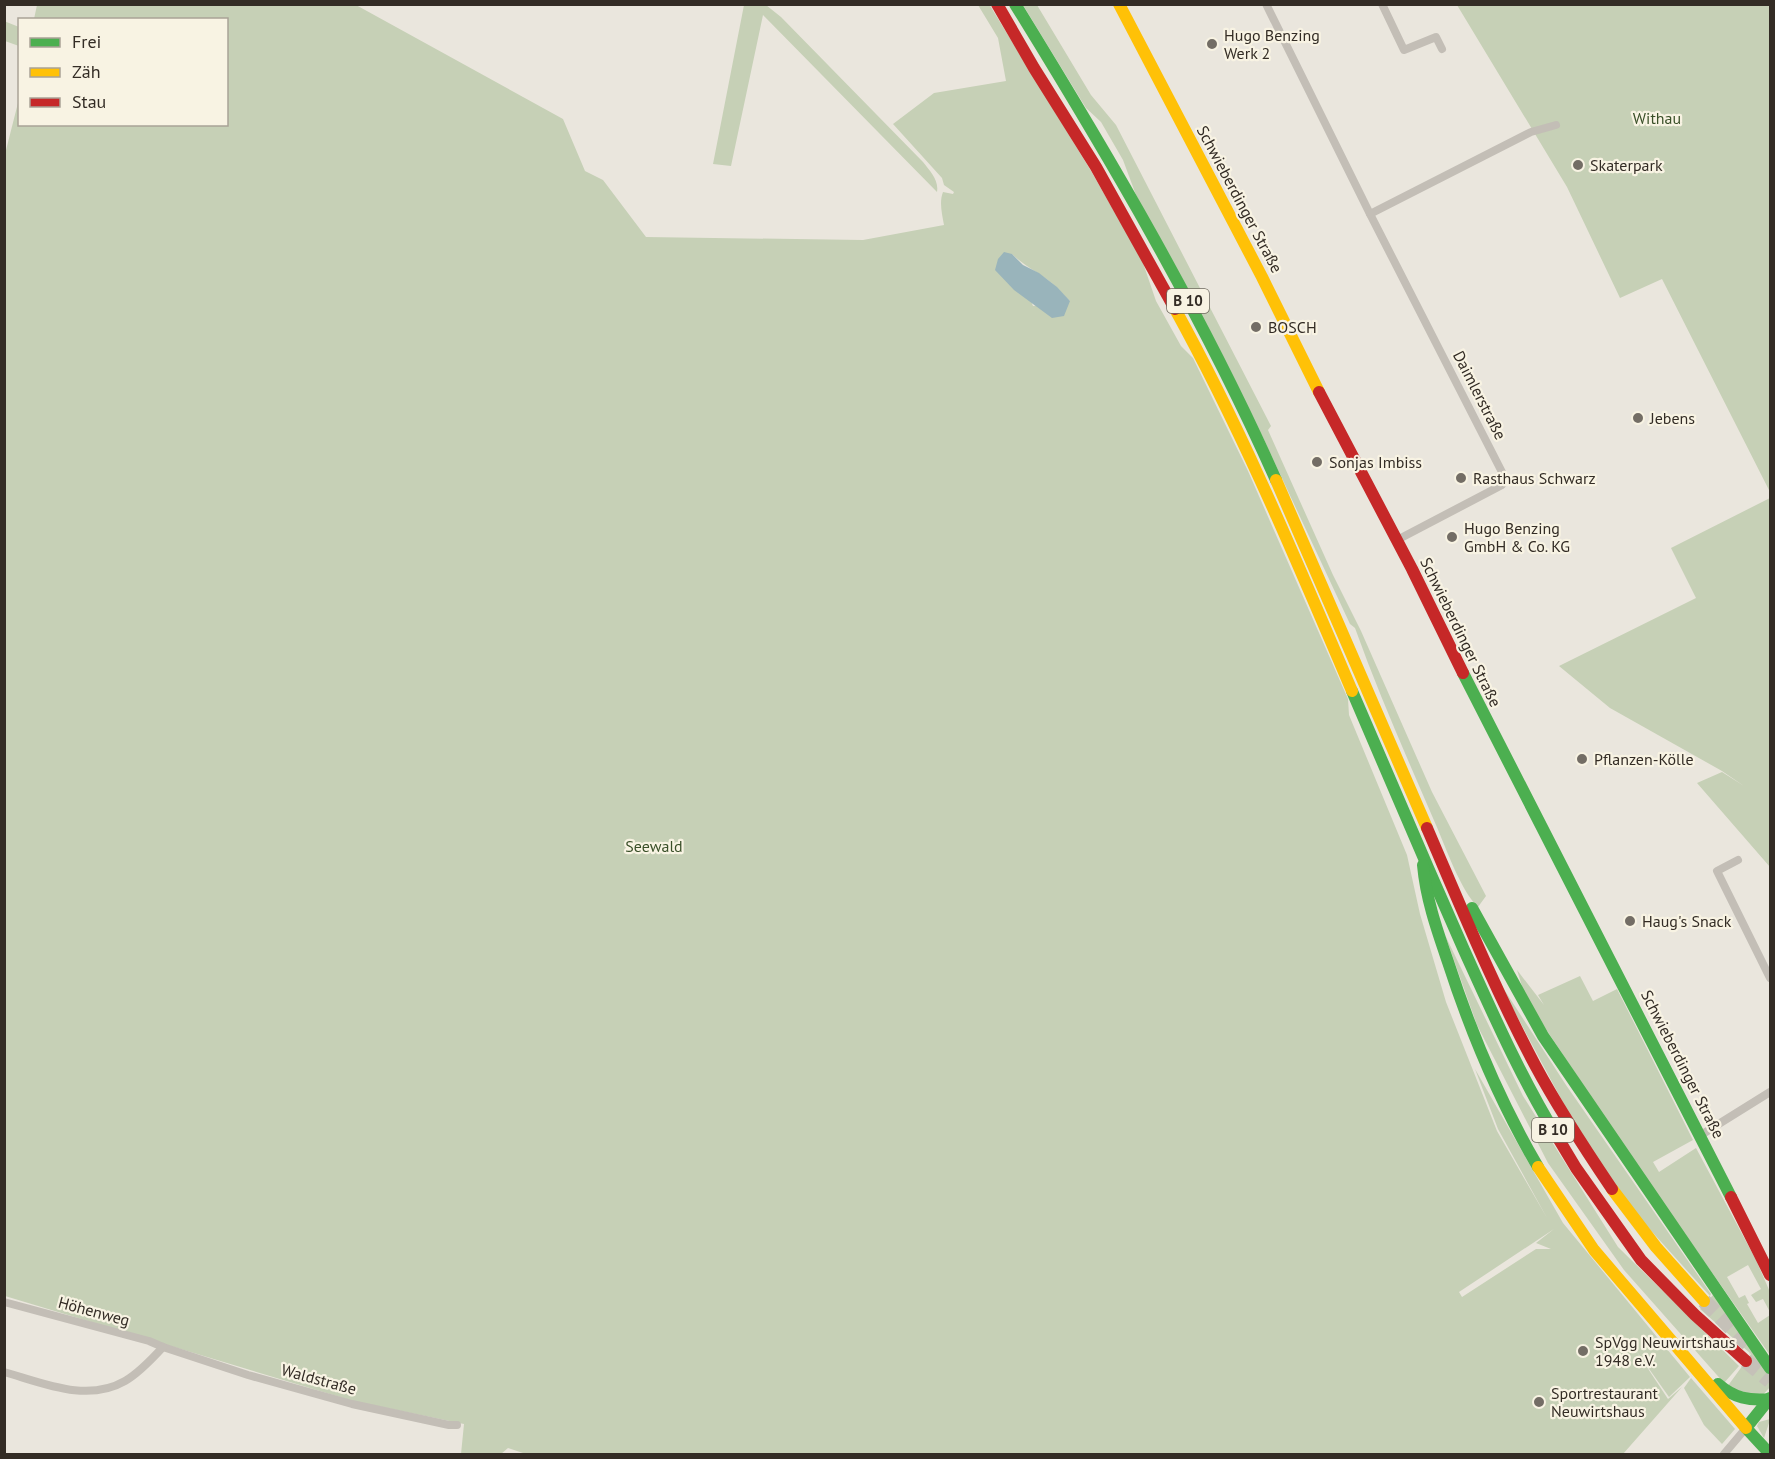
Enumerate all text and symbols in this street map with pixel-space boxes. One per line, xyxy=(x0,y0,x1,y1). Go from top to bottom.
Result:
legend xyxy=(18,18,228,126)
place label: Hugo Benzing Werk 2 xyxy=(1224,25,1320,63)
text: Frei xyxy=(72,30,101,53)
marker: Hugo Benzing Werk 2 xyxy=(1205,37,1219,51)
text: Zäh xyxy=(72,60,101,83)
text: Stau xyxy=(72,90,106,113)
park label: Withau xyxy=(1633,108,1681,128)
street label: Schwieberdinger Straße xyxy=(1193,122,1287,276)
place label: Skaterpark xyxy=(1590,155,1663,175)
marker: Skaterpark xyxy=(1571,158,1585,172)
road number: B 10 xyxy=(1167,289,1209,313)
place label: BOSCH xyxy=(1268,317,1317,337)
marker: BOSCH xyxy=(1249,320,1263,334)
street label: Daimlerstraße xyxy=(1449,347,1511,443)
place label: Jebens xyxy=(1649,408,1695,428)
marker: Jebens xyxy=(1631,411,1645,425)
place label: Sonjas Imbiss xyxy=(1329,452,1422,472)
marker: Sonjas Imbiss xyxy=(1310,455,1324,469)
place label: Rasthaus Schwarz xyxy=(1473,468,1596,488)
marker: Rasthaus Schwarz xyxy=(1454,471,1468,485)
place label: Hugo Benzing GmbH & Co. KG xyxy=(1464,518,1570,556)
marker: Hugo Benzing GmbH & Co. KG xyxy=(1445,530,1459,544)
street label: Schwieberdinger Straße xyxy=(1416,554,1506,710)
place label: Pflanzen-Kölle xyxy=(1594,749,1694,769)
marker: Pflanzen-Kölle xyxy=(1575,752,1589,766)
park label: Seewald xyxy=(625,836,683,856)
place label: Haug's Snack xyxy=(1642,911,1732,931)
marker: Haug's Snack xyxy=(1623,914,1637,928)
street label: Schwieberdinger Straße xyxy=(1637,986,1729,1142)
road number: B 10 xyxy=(1532,1118,1574,1142)
street label: Höhenweg xyxy=(56,1292,132,1330)
place label: SpVgg Neuwirtshaus 1948 e.V. xyxy=(1595,1332,1736,1370)
marker: SpVgg Neuwirtshaus 1948 e.V. xyxy=(1576,1344,1590,1358)
street label: Waldstraße xyxy=(279,1359,359,1399)
place label: Sportrestaurant Neuwirtshaus xyxy=(1551,1383,1658,1421)
marker: Sportrestaurant Neuwirtshaus xyxy=(1532,1395,1546,1409)

